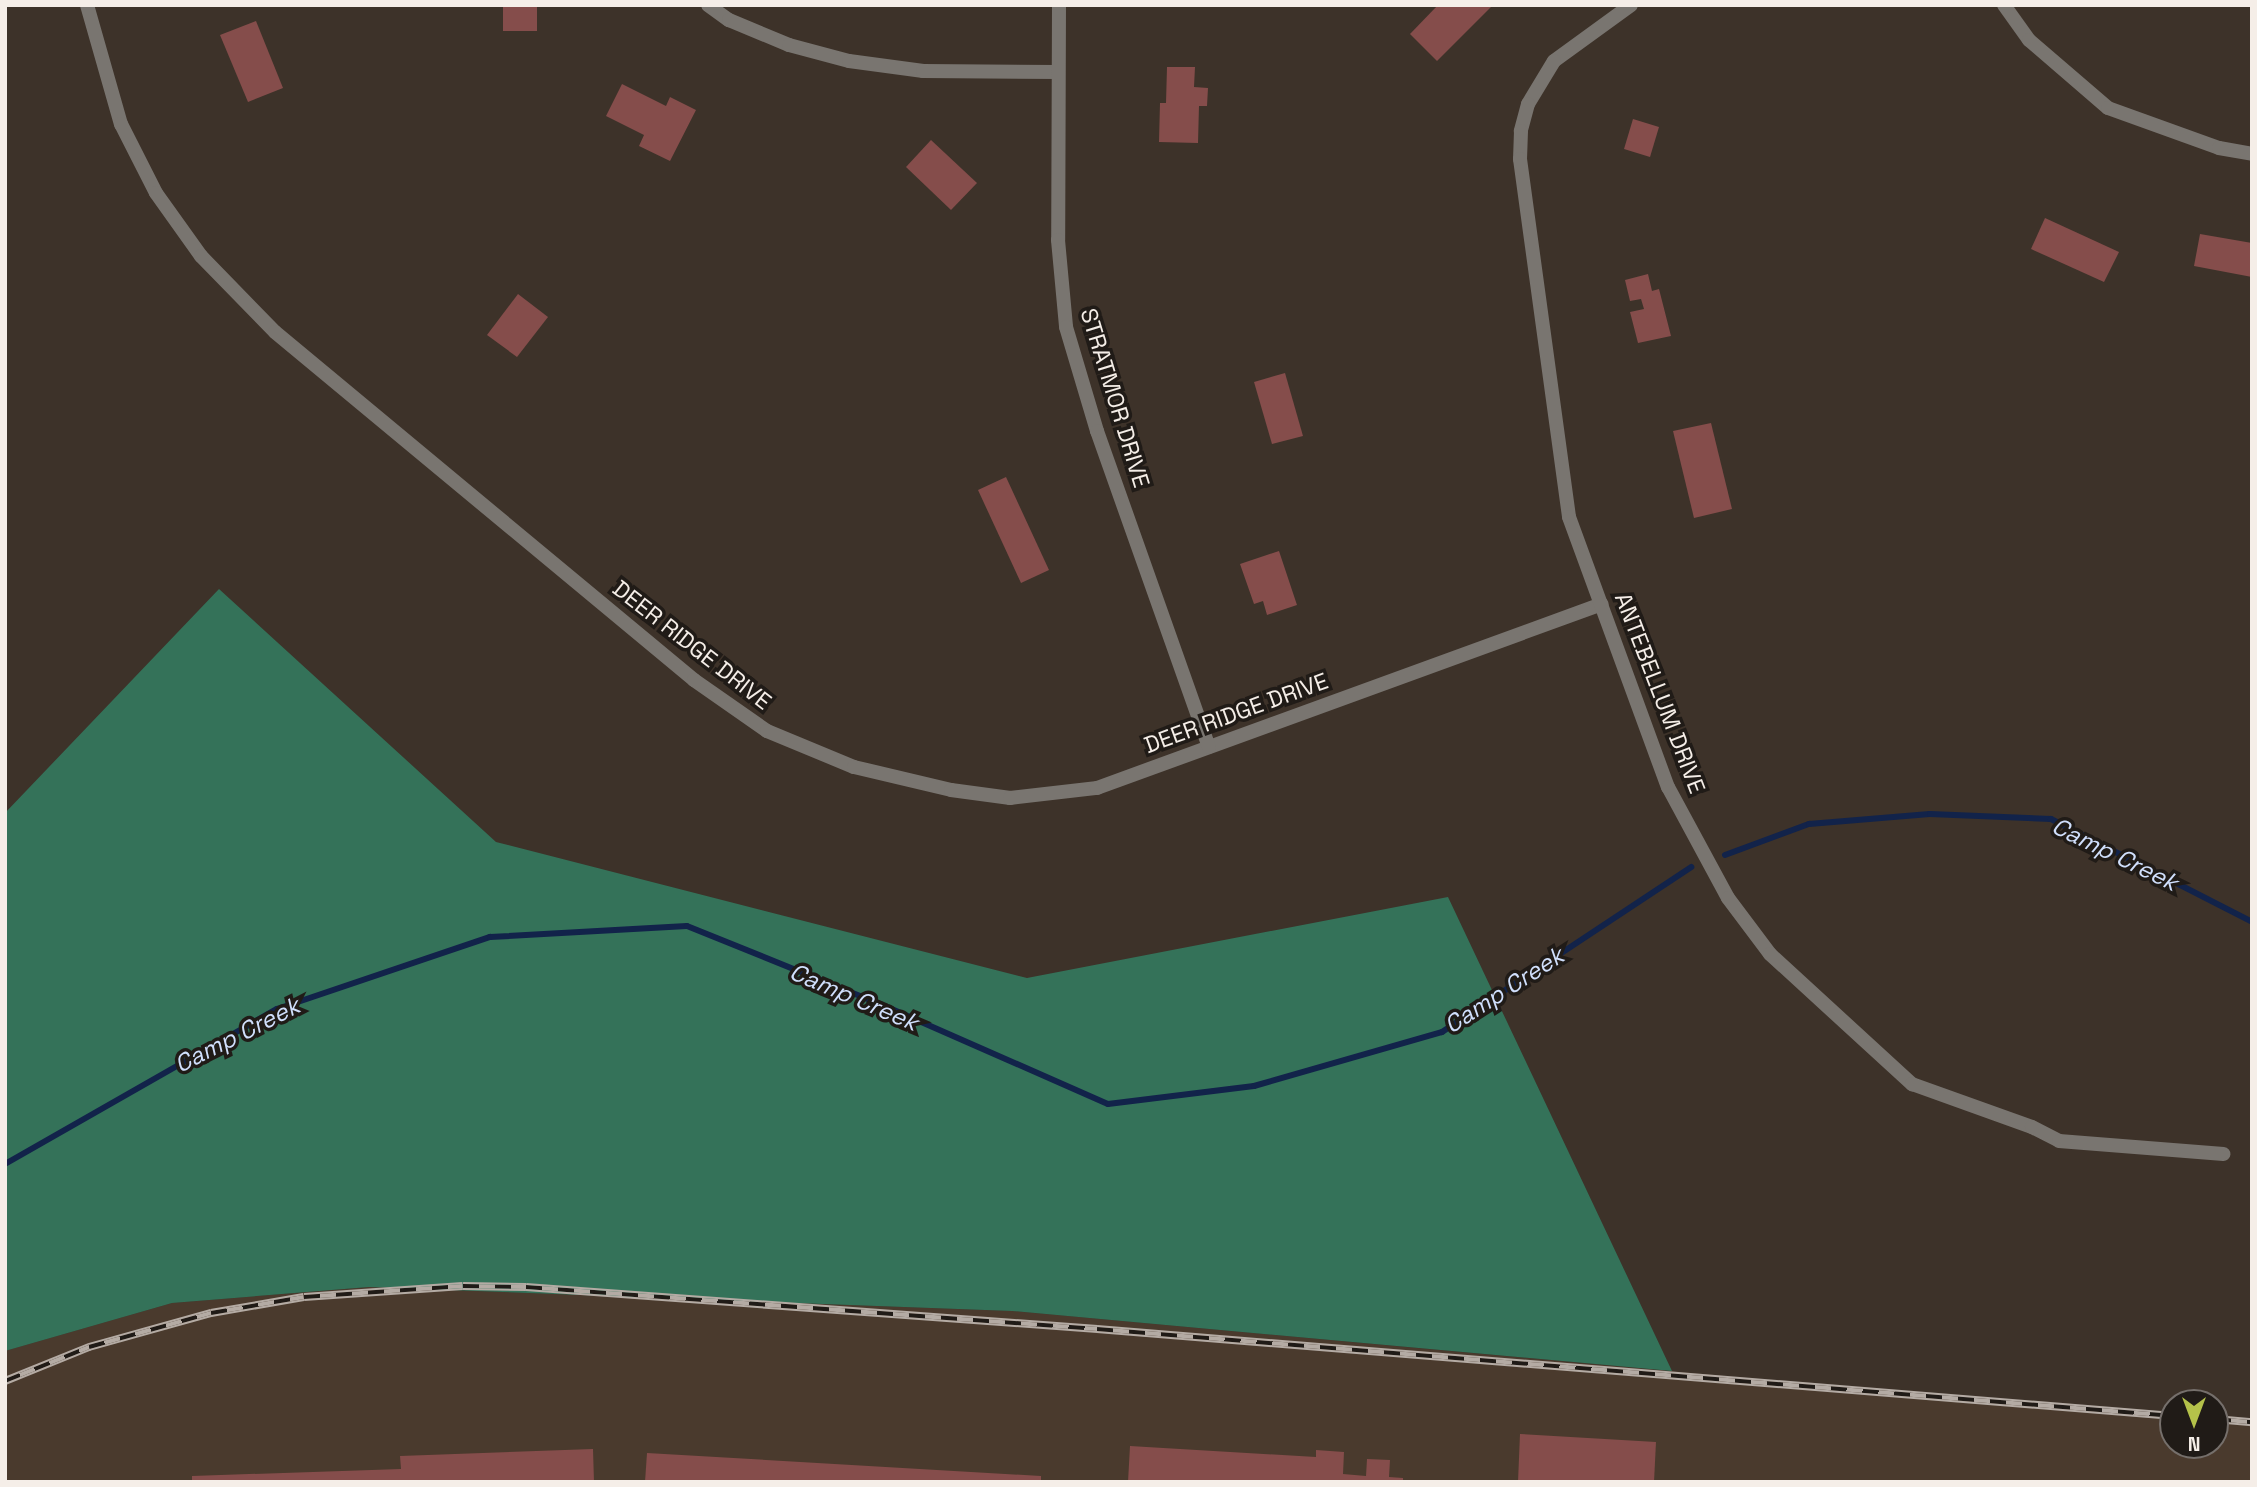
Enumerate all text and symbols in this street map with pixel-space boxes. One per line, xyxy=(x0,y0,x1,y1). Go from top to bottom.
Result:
street label: STRATMOR DRIVE xyxy=(1075,305,1155,491)
street label: DEER RIDGE DRIVE xyxy=(607,575,777,715)
street label: ANTEBELLUM DRIVE xyxy=(1609,589,1711,797)
street label: DEER RIDGE DRIVE xyxy=(1140,667,1332,759)
water label: Camp Creek xyxy=(2047,811,2183,897)
water label: Camp Creek xyxy=(1439,941,1569,1039)
water label: Camp Creek xyxy=(785,957,923,1037)
water label: Camp Creek xyxy=(170,991,304,1079)
north arrow xyxy=(2159,1389,2229,1459)
text: N xyxy=(2188,1431,2200,1456)

